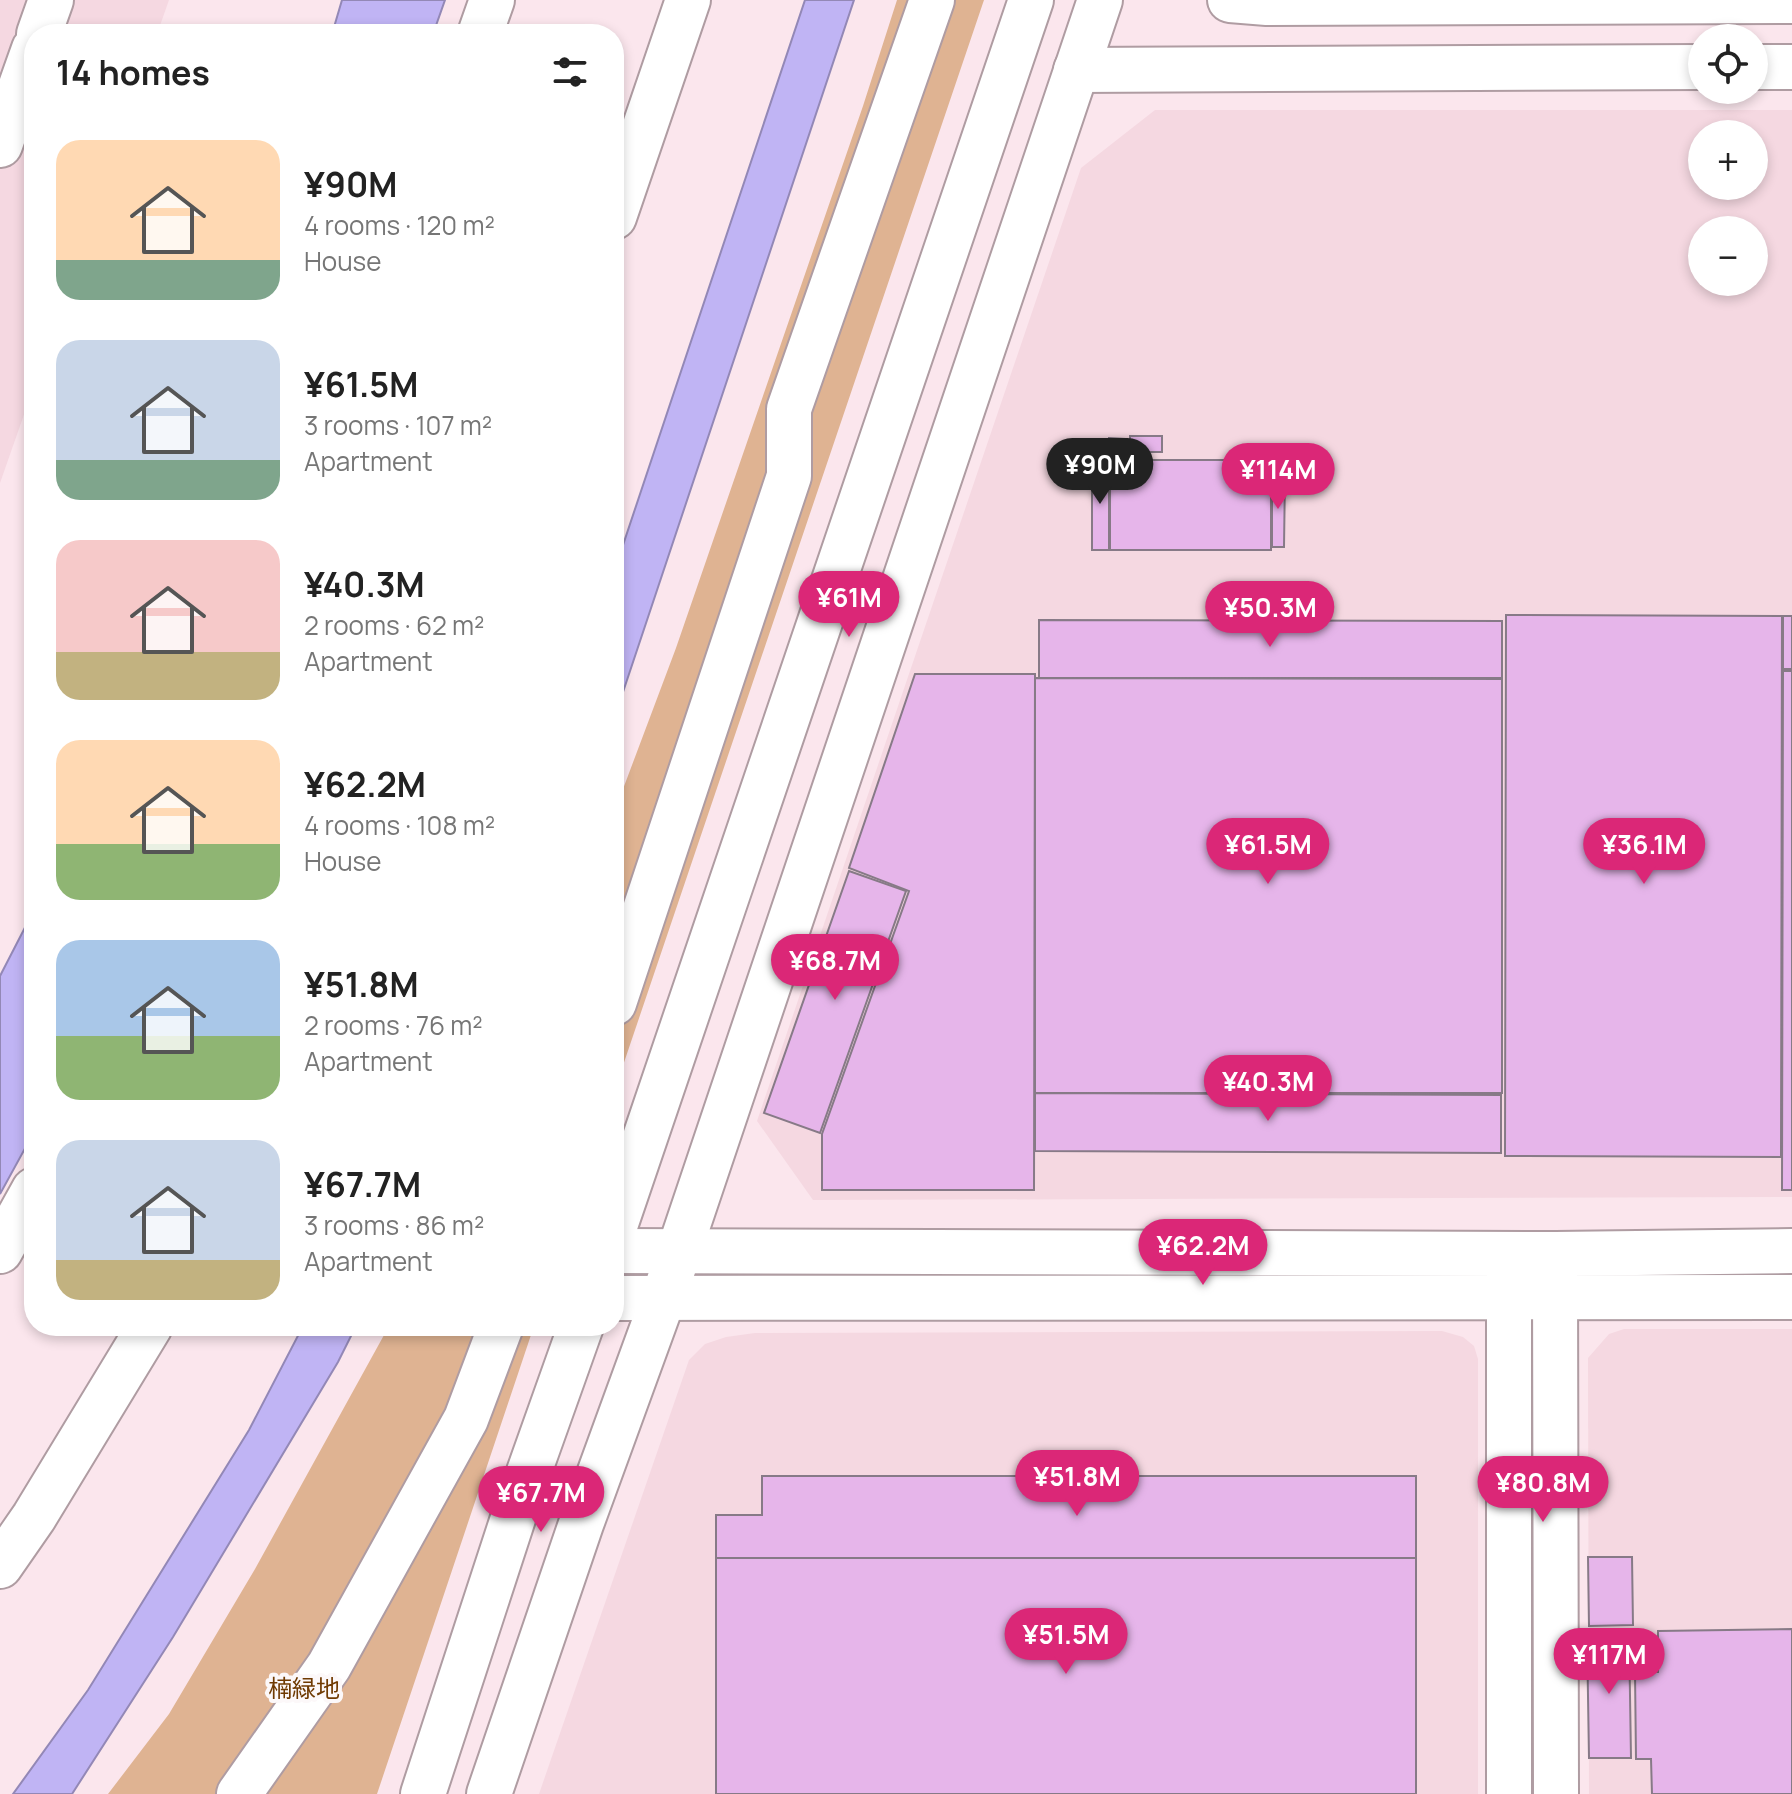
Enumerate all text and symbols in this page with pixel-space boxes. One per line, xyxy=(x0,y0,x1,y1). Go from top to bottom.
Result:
map controls xyxy=(1688,24,1768,296)
button: locate xyxy=(1688,24,1768,104)
text: 14 homes xyxy=(56,49,210,95)
icon: filters xyxy=(548,50,592,94)
button: + xyxy=(1688,120,1768,200)
text: ¥90M xyxy=(304,161,397,207)
icon: home xyxy=(120,172,216,268)
text: 4 rooms · 120 m² xyxy=(304,207,495,243)
button: − xyxy=(1688,216,1768,296)
text: House xyxy=(304,243,381,279)
text: ¥61.5M xyxy=(304,361,418,407)
icon: home xyxy=(120,372,216,468)
text: 3 rooms · 107 m² xyxy=(304,407,492,443)
pin: ¥90M xyxy=(1053,438,1147,506)
text: Apartment xyxy=(304,443,433,479)
pin: ¥114M xyxy=(1222,443,1334,511)
text: ¥90M xyxy=(1064,446,1136,482)
text: ¥114M xyxy=(1240,451,1316,487)
text: ¥40.3M xyxy=(304,561,425,607)
pin: ¥61M xyxy=(802,571,896,639)
icon: home xyxy=(120,572,216,668)
text: ¥61M xyxy=(816,579,882,615)
pin: ¥50.3M xyxy=(1205,581,1335,649)
text: ¥50.3M xyxy=(1223,589,1317,625)
text: 2 rooms · 62 m² xyxy=(304,607,484,643)
text: Apartment xyxy=(304,643,433,679)
text: ¥62.2M xyxy=(304,761,426,807)
icon: home xyxy=(120,772,216,868)
text: 4 rooms · 108 m² xyxy=(304,807,495,843)
pin: ¥61.5M xyxy=(1203,818,1333,886)
pin: ¥36.1M xyxy=(1579,818,1709,886)
text: ¥61.5M xyxy=(1224,826,1312,862)
text: ¥36.1M xyxy=(1601,826,1687,862)
text: House xyxy=(304,843,381,879)
pin: ¥68.7M xyxy=(770,934,900,1002)
text: ¥68.7M xyxy=(789,942,881,978)
text: ¥51.8M xyxy=(304,961,418,1007)
icon: home xyxy=(120,972,216,1068)
text: 2 rooms · 76 m² xyxy=(304,1007,483,1043)
text: Apartment xyxy=(304,1043,433,1079)
pin: ¥40.3M xyxy=(1203,1055,1333,1123)
text: ¥40.3M xyxy=(1222,1063,1314,1099)
text: ¥67.7M xyxy=(304,1161,421,1207)
icon: home xyxy=(120,1172,216,1268)
text: 3 rooms · 86 m² xyxy=(304,1207,484,1243)
pin: ¥62.2M xyxy=(1138,1219,1268,1287)
text: ¥62.2M xyxy=(1156,1227,1250,1263)
text: Apartment xyxy=(304,1243,433,1279)
pin: ¥51.8M xyxy=(1012,1450,1142,1518)
pin: ¥80.8M xyxy=(1478,1456,1608,1524)
text: ¥51.8M xyxy=(1033,1458,1121,1494)
text: ¥80.8M xyxy=(1496,1464,1590,1500)
pin: ¥67.7M xyxy=(476,1466,606,1534)
text: ¥67.7M xyxy=(496,1474,586,1510)
pin: ¥51.5M xyxy=(1001,1608,1131,1676)
text: ¥51.5M xyxy=(1023,1616,1109,1652)
pin: ¥117M xyxy=(1553,1628,1665,1696)
text: ¥117M xyxy=(1572,1636,1646,1672)
park label: 楠緑地 xyxy=(268,1671,340,1704)

